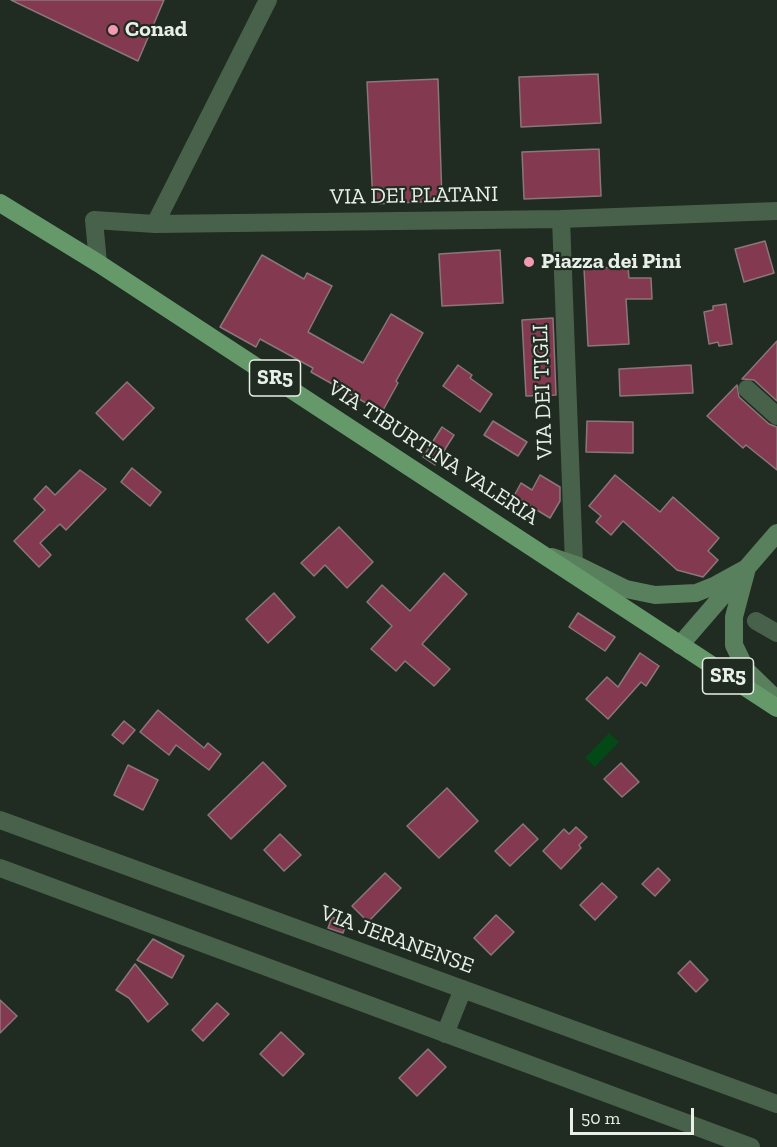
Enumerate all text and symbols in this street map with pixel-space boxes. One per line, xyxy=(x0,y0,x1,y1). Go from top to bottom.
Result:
place label: Conad xyxy=(125,17,187,43)
marker: Conad xyxy=(106,23,120,37)
street label: VIA DEI PLATANI xyxy=(330,181,498,211)
place label: Piazza dei Pini xyxy=(541,249,681,275)
marker: Piazza dei Pini xyxy=(522,255,536,269)
street label: VIA DEI TIGLI xyxy=(527,324,559,460)
road number: SR5 xyxy=(250,360,300,396)
street label: VIA TIBURTINA VALERIA xyxy=(323,375,543,531)
road number: SR5 xyxy=(702,658,754,694)
street label: VIA JERANENSE xyxy=(317,900,477,980)
scale bar xyxy=(573,1096,698,1134)
text: 50 m xyxy=(581,1107,620,1129)

